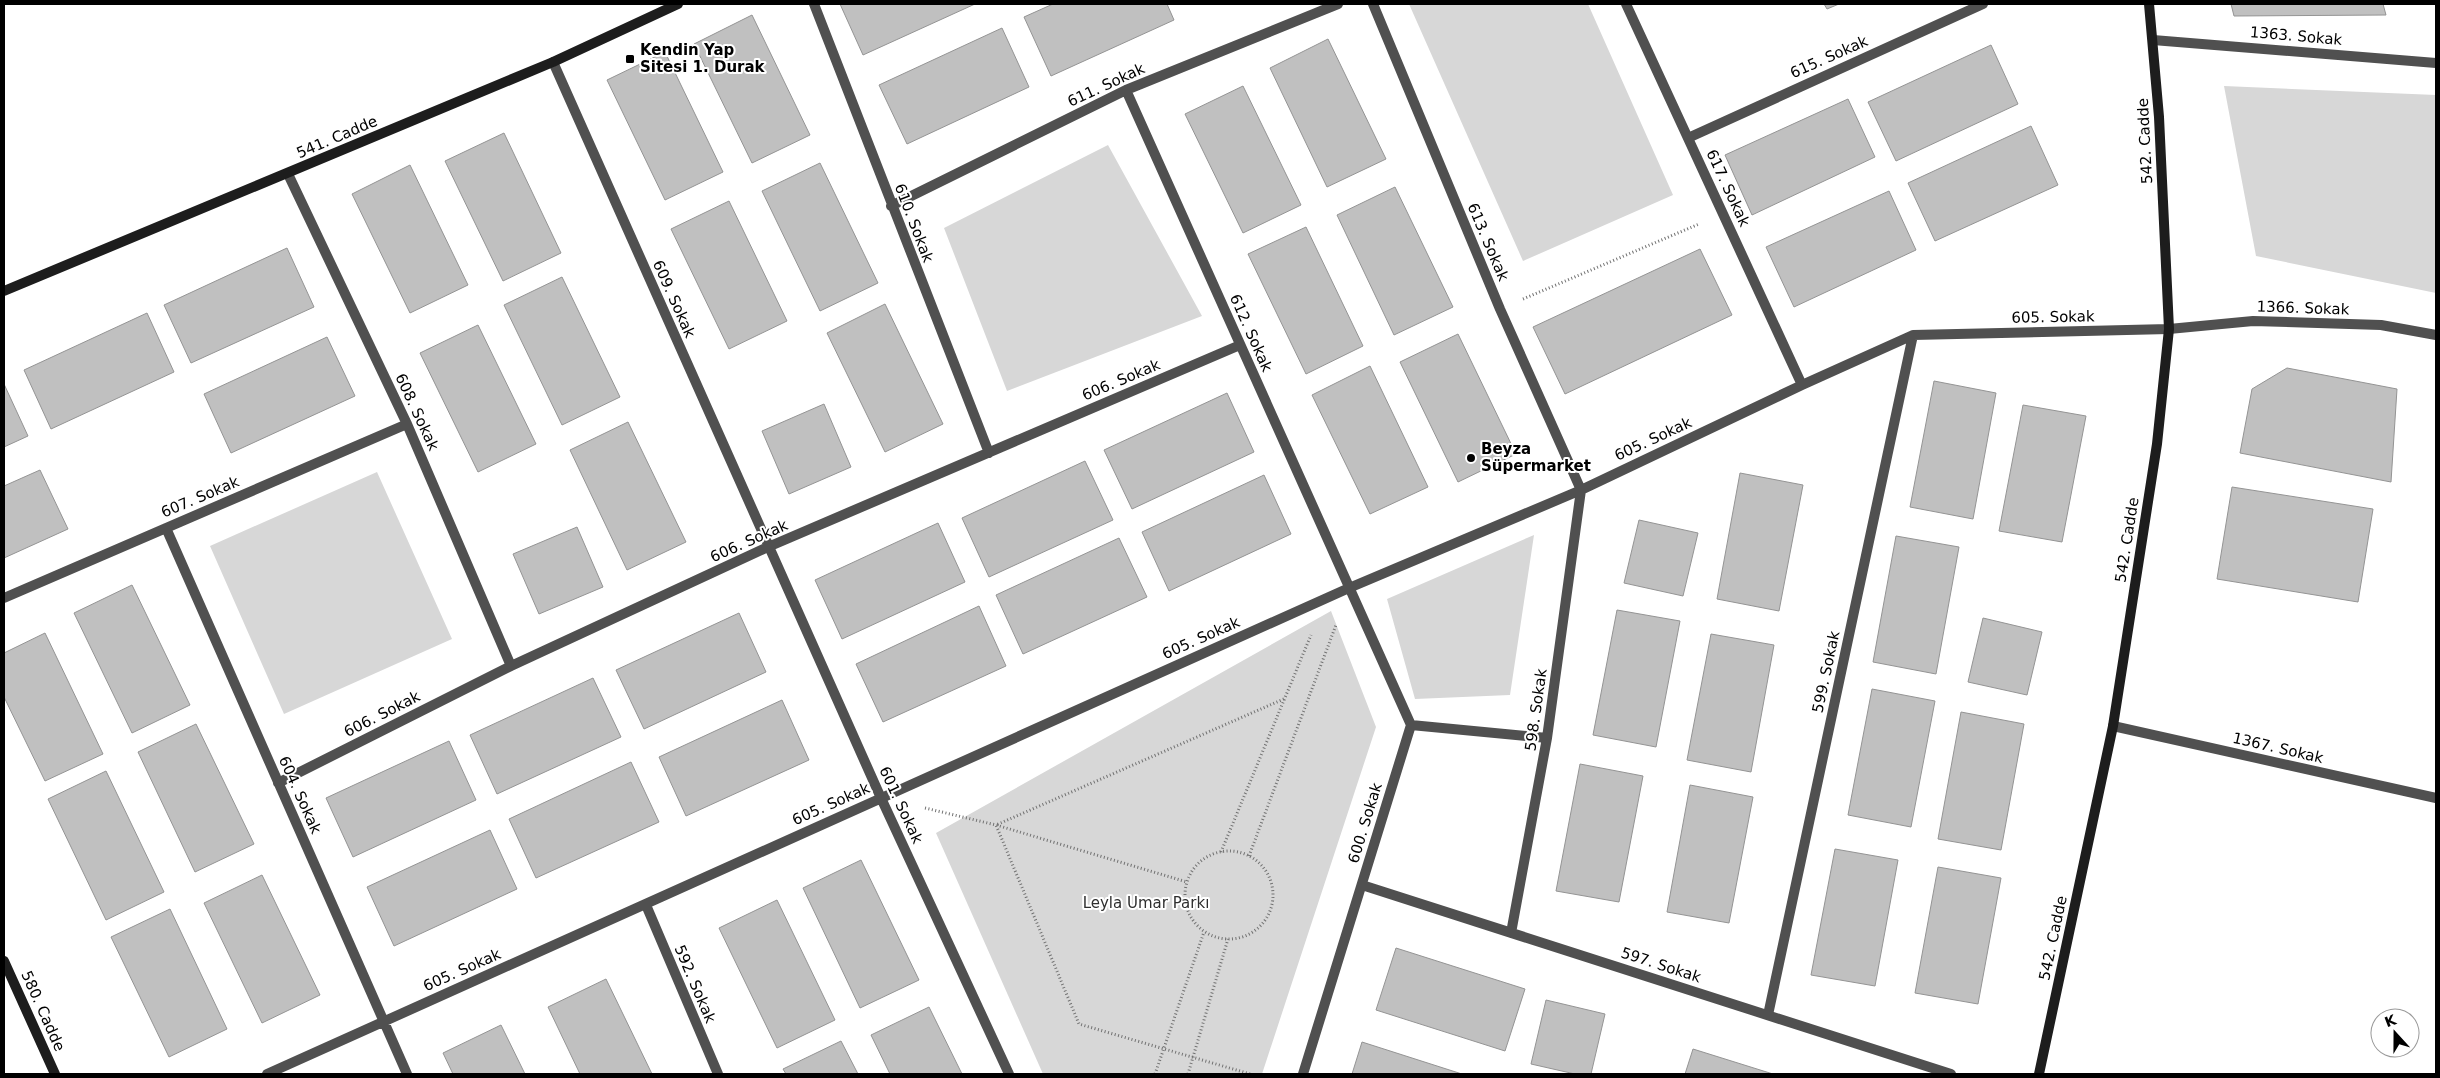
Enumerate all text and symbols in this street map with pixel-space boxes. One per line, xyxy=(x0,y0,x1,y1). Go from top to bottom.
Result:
street label: 1363. Sokak xyxy=(2249,23,2343,49)
street label: 615. Sokak xyxy=(1787,32,1871,82)
place label: Kendin Yap Sitesi 1. Durak xyxy=(640,41,766,76)
marker: Kendin Yap Sitesi 1. Durak xyxy=(624,53,636,65)
street label: 611. Sokak xyxy=(1065,59,1148,111)
street label: 542. Cadde xyxy=(2134,98,2156,184)
street label: 541. Cadde xyxy=(294,112,380,162)
street label: 617. Sokak xyxy=(1702,147,1754,230)
street label: 610. Sokak xyxy=(891,181,937,265)
street label: 613. Sokak xyxy=(1463,200,1513,284)
street label: 609. Sokak xyxy=(649,257,699,341)
street label: 612. Sokak xyxy=(1226,291,1276,375)
street label: 1366. Sokak xyxy=(2256,297,2350,319)
street label: 605. Sokak xyxy=(2011,307,2095,327)
street label: 606. Sokak xyxy=(1079,355,1163,405)
street label: 608. Sokak xyxy=(391,371,443,454)
street label: 605. Sokak xyxy=(1612,413,1695,465)
place label: Beyza Süpermarket xyxy=(1481,440,1591,475)
marker: Beyza Süpermarket xyxy=(1465,452,1477,464)
street label: 607. Sokak xyxy=(158,472,242,522)
street label: 542. Cadde xyxy=(2111,496,2143,584)
street label: 606. Sokak xyxy=(707,516,791,566)
street label: 605. Sokak xyxy=(1159,613,1243,663)
street label: 599. Sokak xyxy=(1809,629,1844,715)
street label: 598. Sokak xyxy=(1521,667,1551,752)
street label: 606. Sokak xyxy=(341,687,423,741)
street label: 1367. Sokak xyxy=(2231,729,2325,767)
street label: 604. Sokak xyxy=(275,753,325,837)
street label: 601. Sokak xyxy=(875,764,927,847)
street label: 605. Sokak xyxy=(789,779,873,829)
street label: 600. Sokak xyxy=(1344,780,1386,865)
park label: Leyla Umar Parkı xyxy=(1083,894,1209,912)
street label: 542. Cadde xyxy=(2035,894,2071,982)
street label: 592. Sokak xyxy=(670,942,720,1026)
street label: 597. Sokak xyxy=(1619,944,1704,987)
street label: 605. Sokak xyxy=(420,945,504,995)
street label: 580. Cadde xyxy=(17,968,69,1054)
north arrow xyxy=(2370,1008,2420,1058)
text: K xyxy=(2382,1011,2399,1030)

